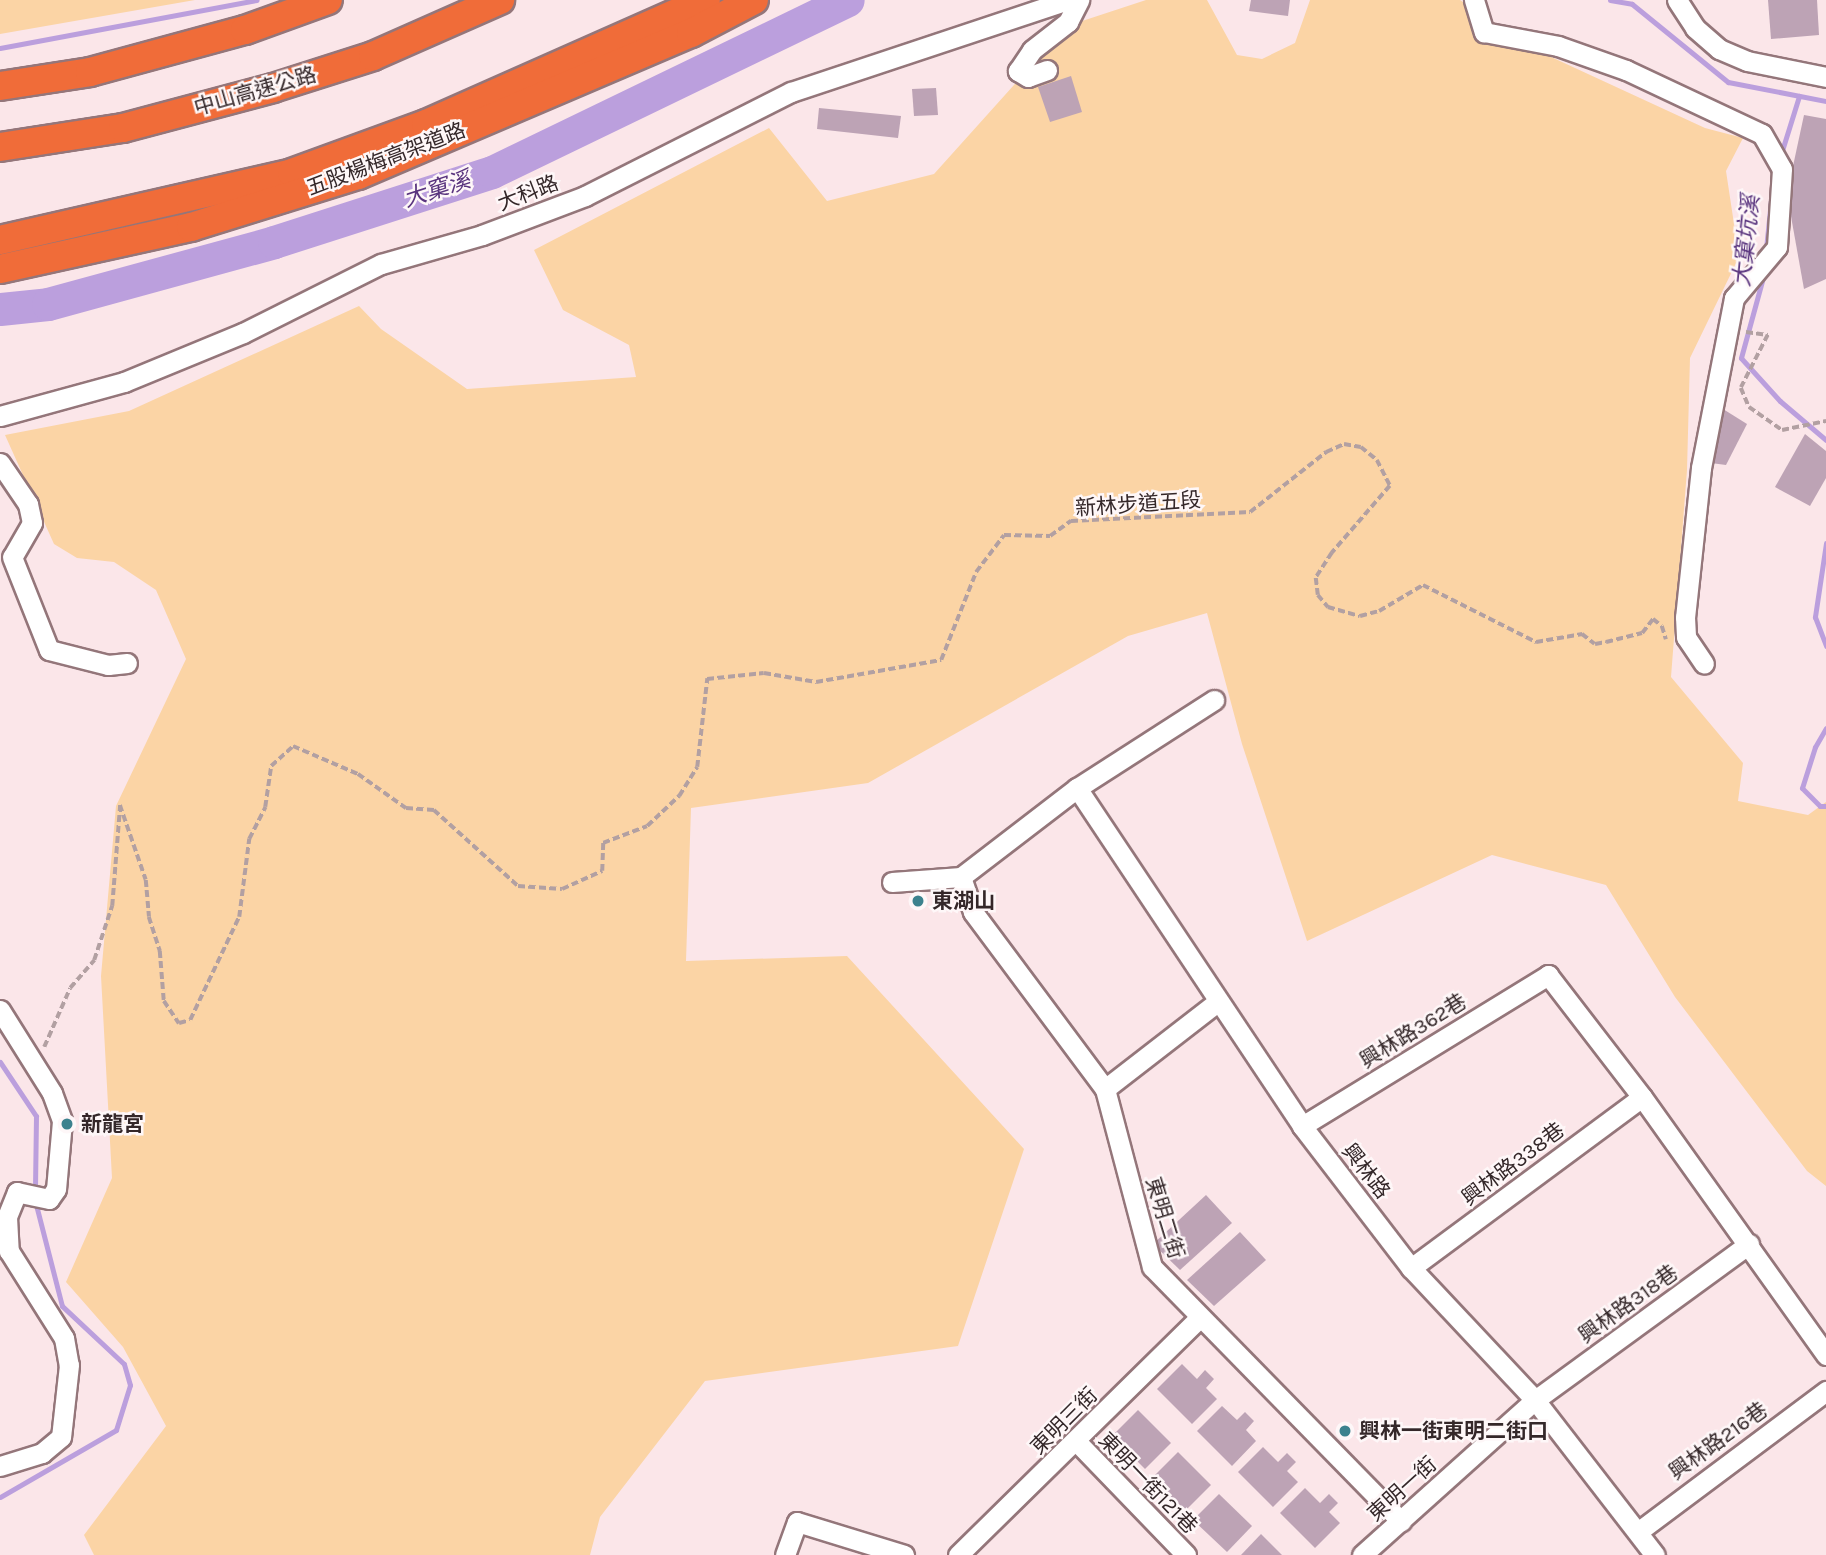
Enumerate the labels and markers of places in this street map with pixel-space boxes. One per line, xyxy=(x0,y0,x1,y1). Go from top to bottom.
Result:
place label: 東湖山 xyxy=(932,888,995,914)
marker: 東湖山 xyxy=(910,893,926,909)
place label: 新龍宮 xyxy=(81,1111,144,1137)
marker: 新龍宮 xyxy=(59,1116,75,1132)
place label: 興林一街東明二街口 xyxy=(1359,1418,1548,1444)
marker: 興林一街東明二街口 xyxy=(1337,1423,1353,1439)

